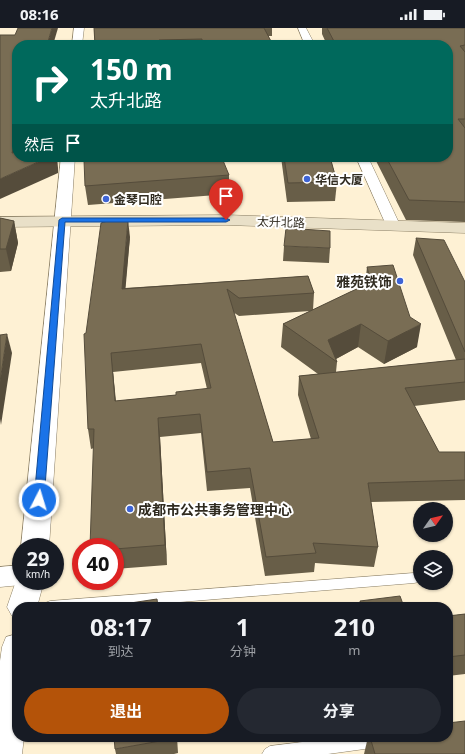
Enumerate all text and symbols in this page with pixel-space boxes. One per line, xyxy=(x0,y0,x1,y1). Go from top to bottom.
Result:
text: 08:16 xyxy=(20,4,59,24)
text: 150 m xyxy=(90,50,173,88)
icon: right xyxy=(24,56,76,108)
text: 太升北路 xyxy=(90,88,162,112)
icon: arrive xyxy=(62,132,84,154)
text: 然后 xyxy=(24,134,54,154)
place label: 华信大厦 xyxy=(315,171,363,188)
marker: 华信大厦 xyxy=(302,174,312,184)
pin xyxy=(209,179,243,220)
icon: arrive xyxy=(215,185,237,207)
place label: 金琴口腔 xyxy=(114,191,162,208)
marker: 金琴口腔 xyxy=(101,194,111,204)
street label: 太升北路 xyxy=(257,213,305,231)
place label: 雅苑铁饰 xyxy=(336,272,392,291)
marker: 雅苑铁饰 xyxy=(395,276,405,286)
position arrow xyxy=(18,479,60,521)
place label: 成都市公共事务管理中心 xyxy=(138,500,292,519)
north arrow xyxy=(413,502,453,542)
map controls xyxy=(413,502,453,590)
marker: 成都市公共事务管理中心 xyxy=(125,504,135,514)
speed limit sign: 40 xyxy=(72,538,124,590)
text: 29 xyxy=(27,545,49,572)
button: layers xyxy=(413,550,453,590)
text: km/h xyxy=(26,567,50,581)
text: 08:17 xyxy=(90,610,152,643)
text: 1 xyxy=(236,610,250,643)
text: 210 xyxy=(334,610,375,643)
text: m xyxy=(348,641,360,659)
text: 到达 xyxy=(108,642,134,660)
text: 分钟 xyxy=(230,642,256,660)
button: 退出 xyxy=(24,688,229,734)
button: 分享 xyxy=(237,688,441,734)

